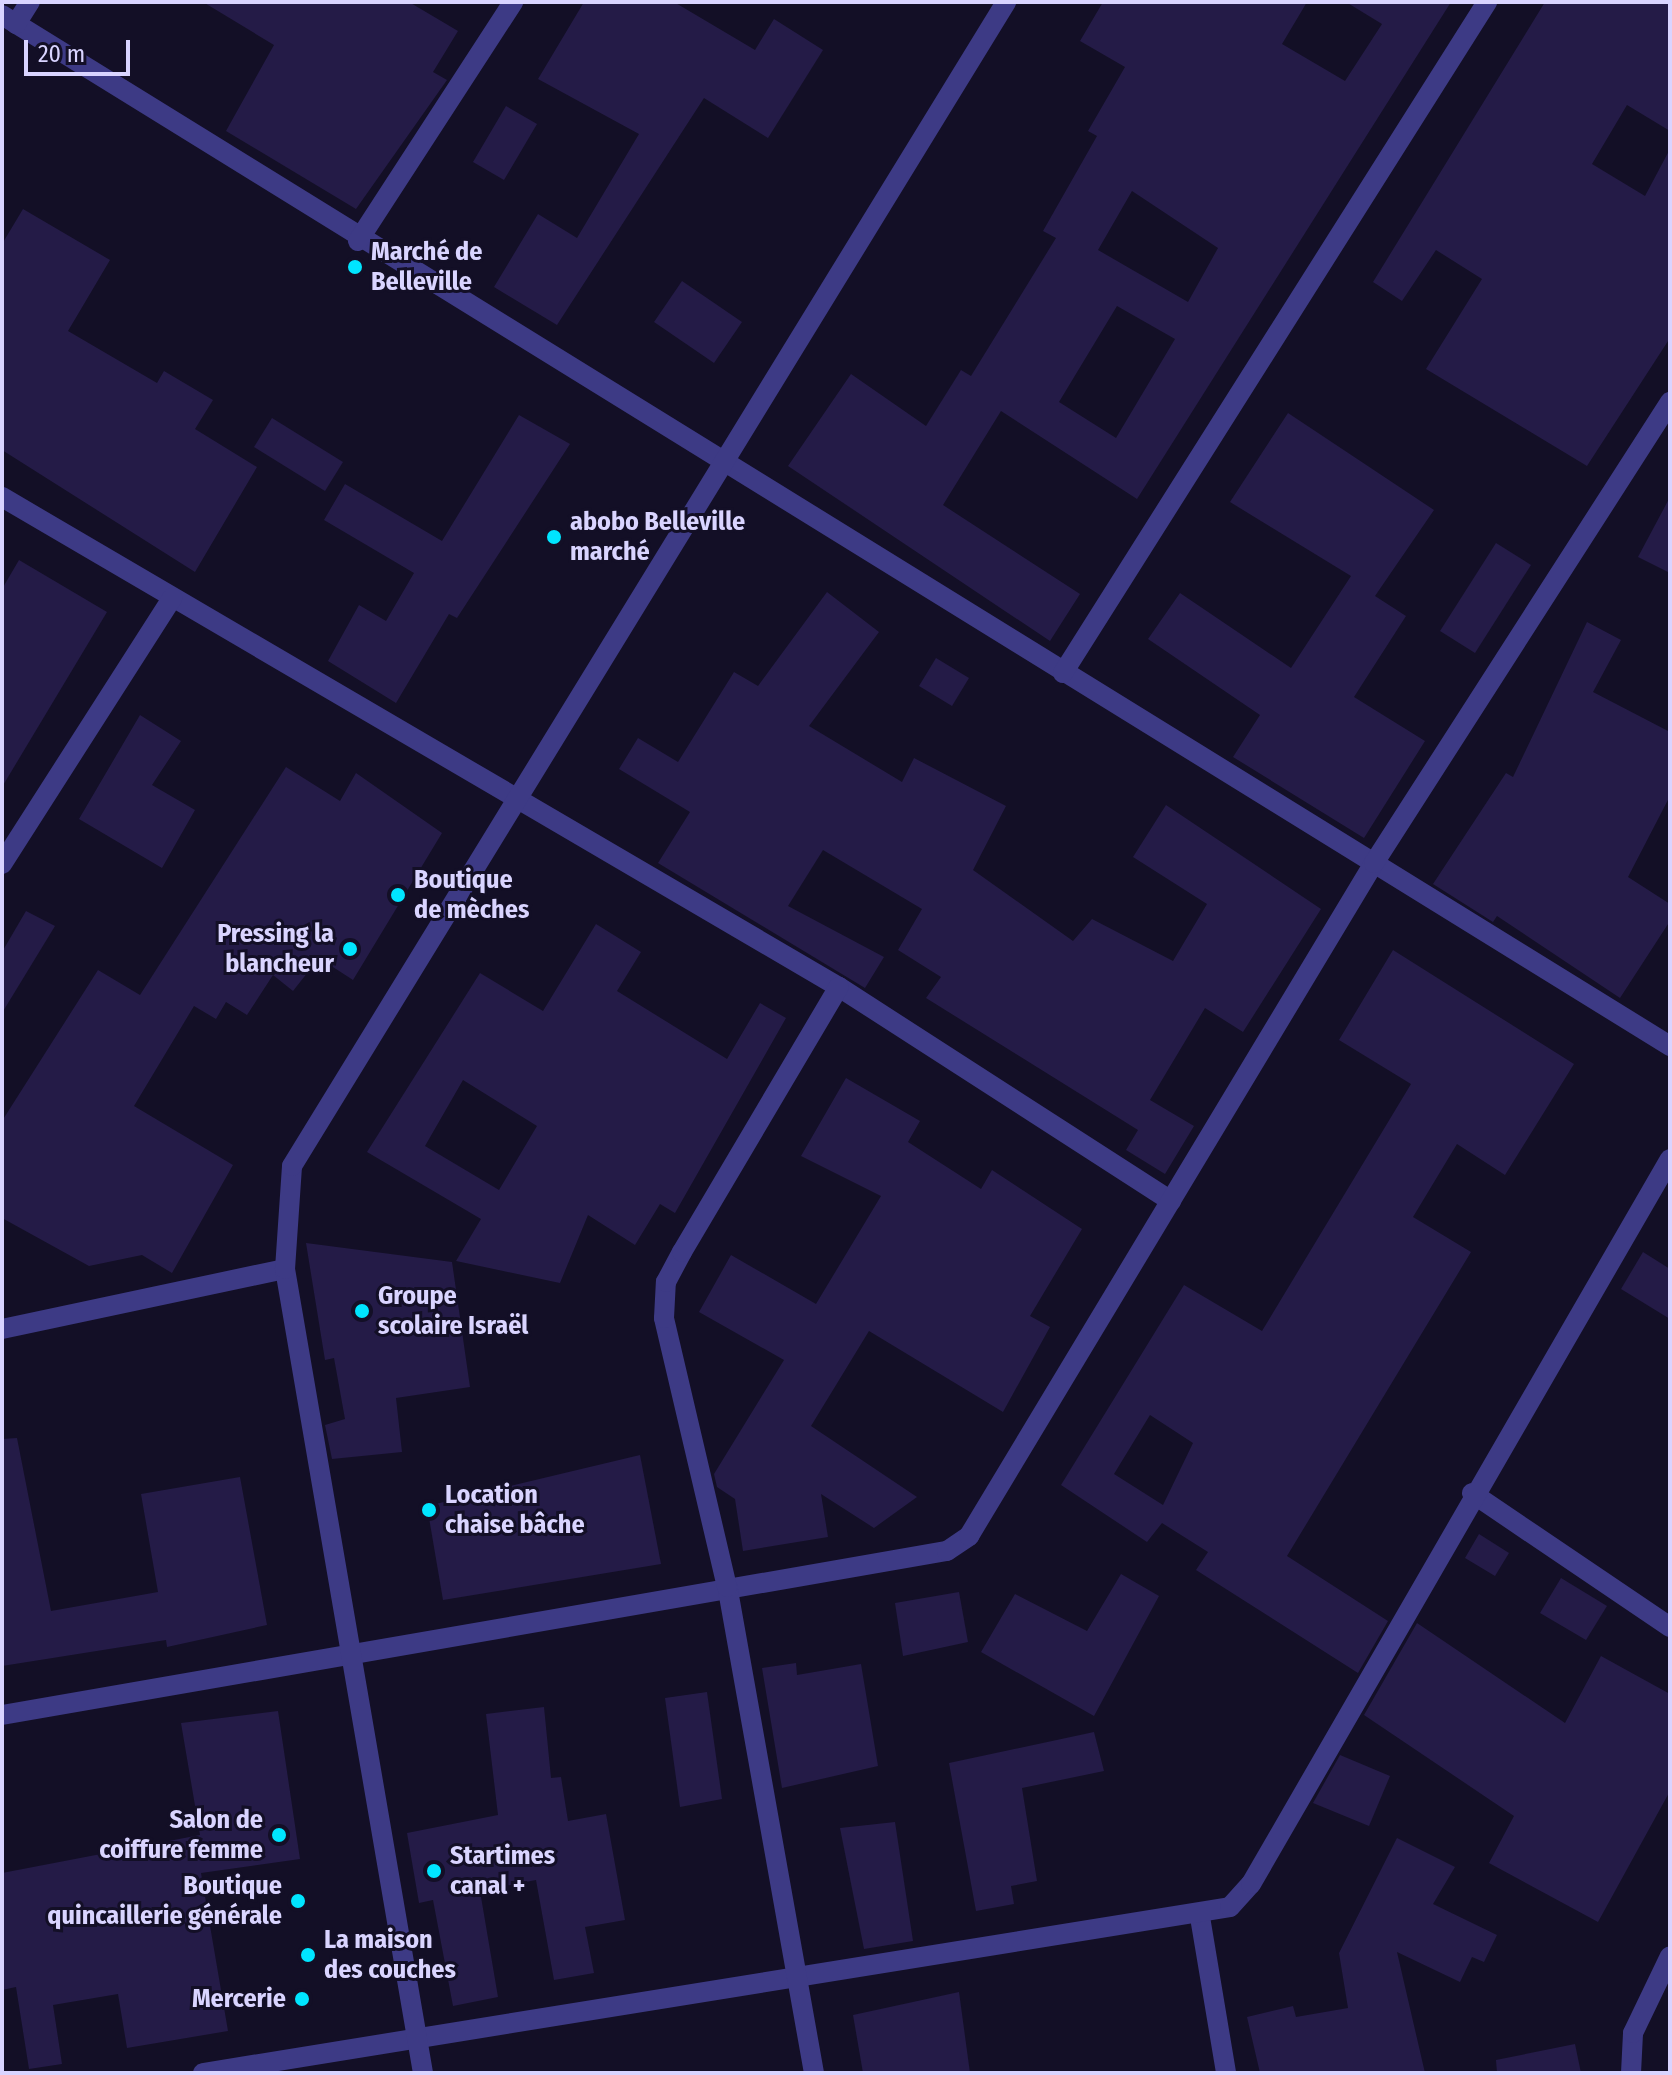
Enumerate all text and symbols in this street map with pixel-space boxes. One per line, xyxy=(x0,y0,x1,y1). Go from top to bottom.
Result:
scale bar xyxy=(28,24,134,74)
text: 20 m xyxy=(38,40,85,68)
place label: Marché de Belleville xyxy=(371,236,482,298)
marker: Marché de Belleville xyxy=(346,258,364,276)
place label: abobo Belleville marché xyxy=(570,506,745,568)
marker: abobo Belleville marché xyxy=(545,528,563,546)
place label: Boutique de mèches xyxy=(414,864,529,926)
marker: Boutique de mèches xyxy=(389,886,407,904)
place label: Pressing la blancheur xyxy=(217,918,334,980)
marker: Pressing la blancheur xyxy=(341,940,359,958)
place label: Groupe scolaire Israël xyxy=(378,1280,528,1342)
marker: Groupe scolaire Israël xyxy=(353,1302,371,1320)
place label: Location chaise bâche xyxy=(445,1479,585,1540)
marker: Location chaise bâche xyxy=(420,1501,438,1519)
place label: Salon de coiffure femme xyxy=(99,1804,263,1866)
marker: Salon de coiffure femme xyxy=(270,1826,288,1844)
place label: Startimes canal + xyxy=(450,1840,555,1902)
marker: Startimes canal + xyxy=(425,1862,443,1880)
place label: Boutique quincaillerie générale xyxy=(47,1870,282,1932)
marker: Boutique quincaillerie générale xyxy=(289,1892,307,1910)
place label: La maison des couches xyxy=(324,1924,456,1986)
marker: La maison des couches xyxy=(299,1946,317,1964)
place label: Mercerie xyxy=(192,1983,286,2015)
marker: Mercerie xyxy=(293,1990,311,2008)

